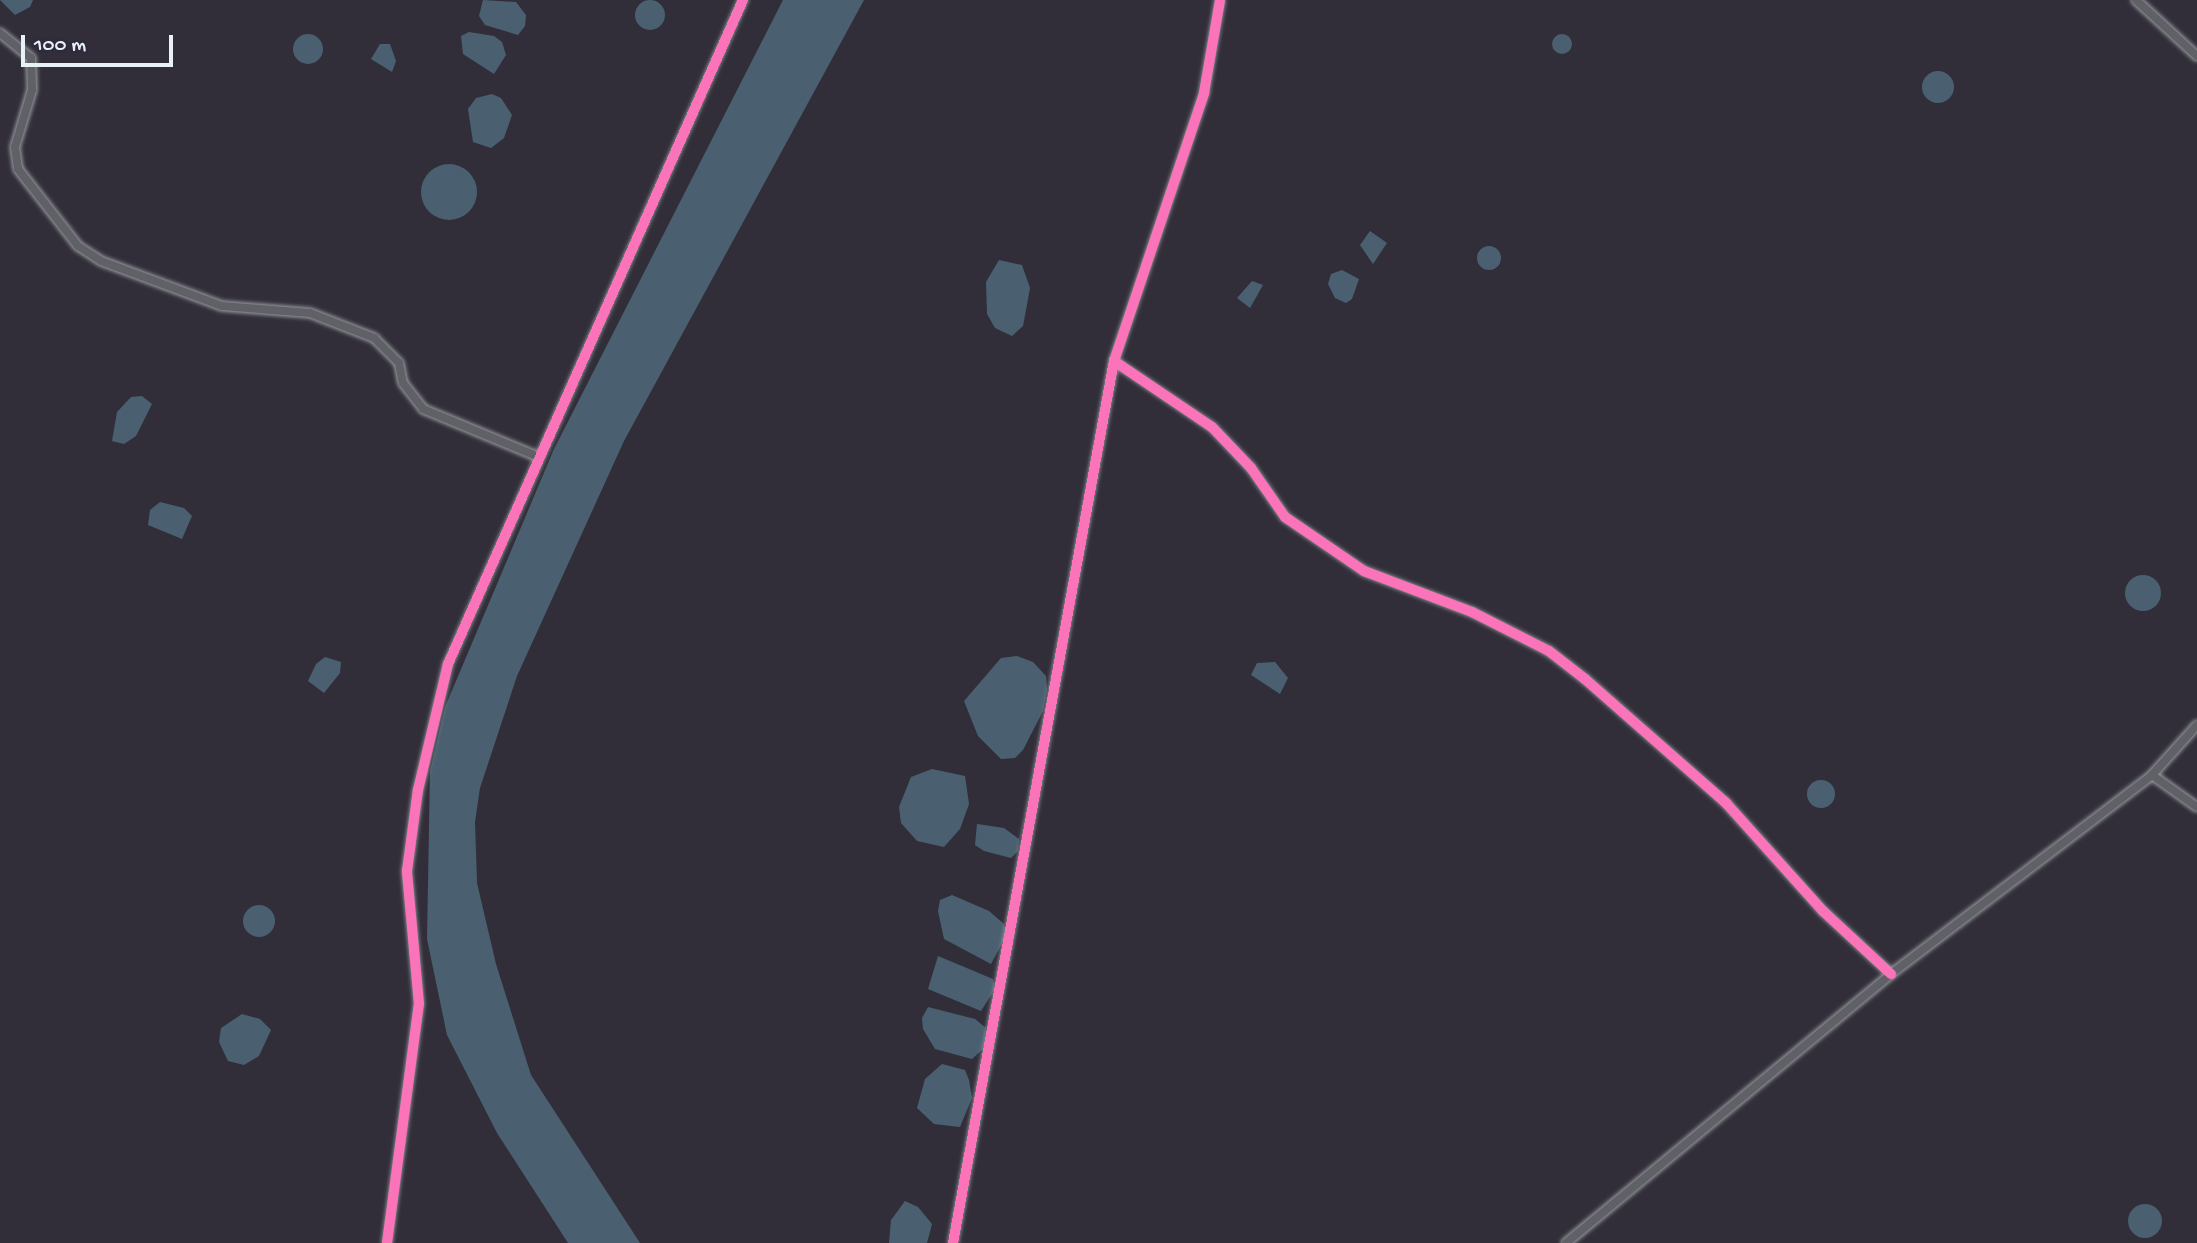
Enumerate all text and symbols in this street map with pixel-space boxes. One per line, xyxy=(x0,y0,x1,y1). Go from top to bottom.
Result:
scale bar xyxy=(24,21,177,65)
text: 100 m xyxy=(34,34,86,59)

